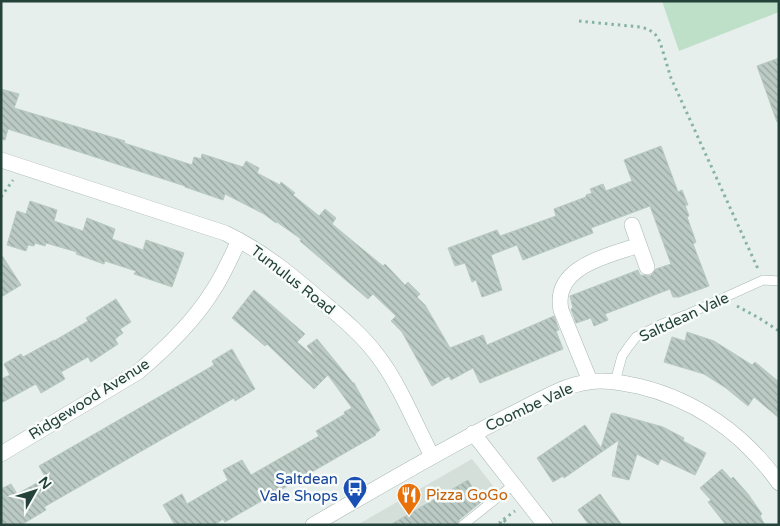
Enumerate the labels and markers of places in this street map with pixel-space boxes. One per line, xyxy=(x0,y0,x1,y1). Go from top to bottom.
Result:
place label: Saltdean Vale Shops xyxy=(260,470,338,505)
bus stop icon: Saltdean Vale Shops xyxy=(342,475,368,509)
restaurant icon: Pizza GoGo xyxy=(396,482,422,516)
place label: Pizza GoGo xyxy=(426,486,508,504)

